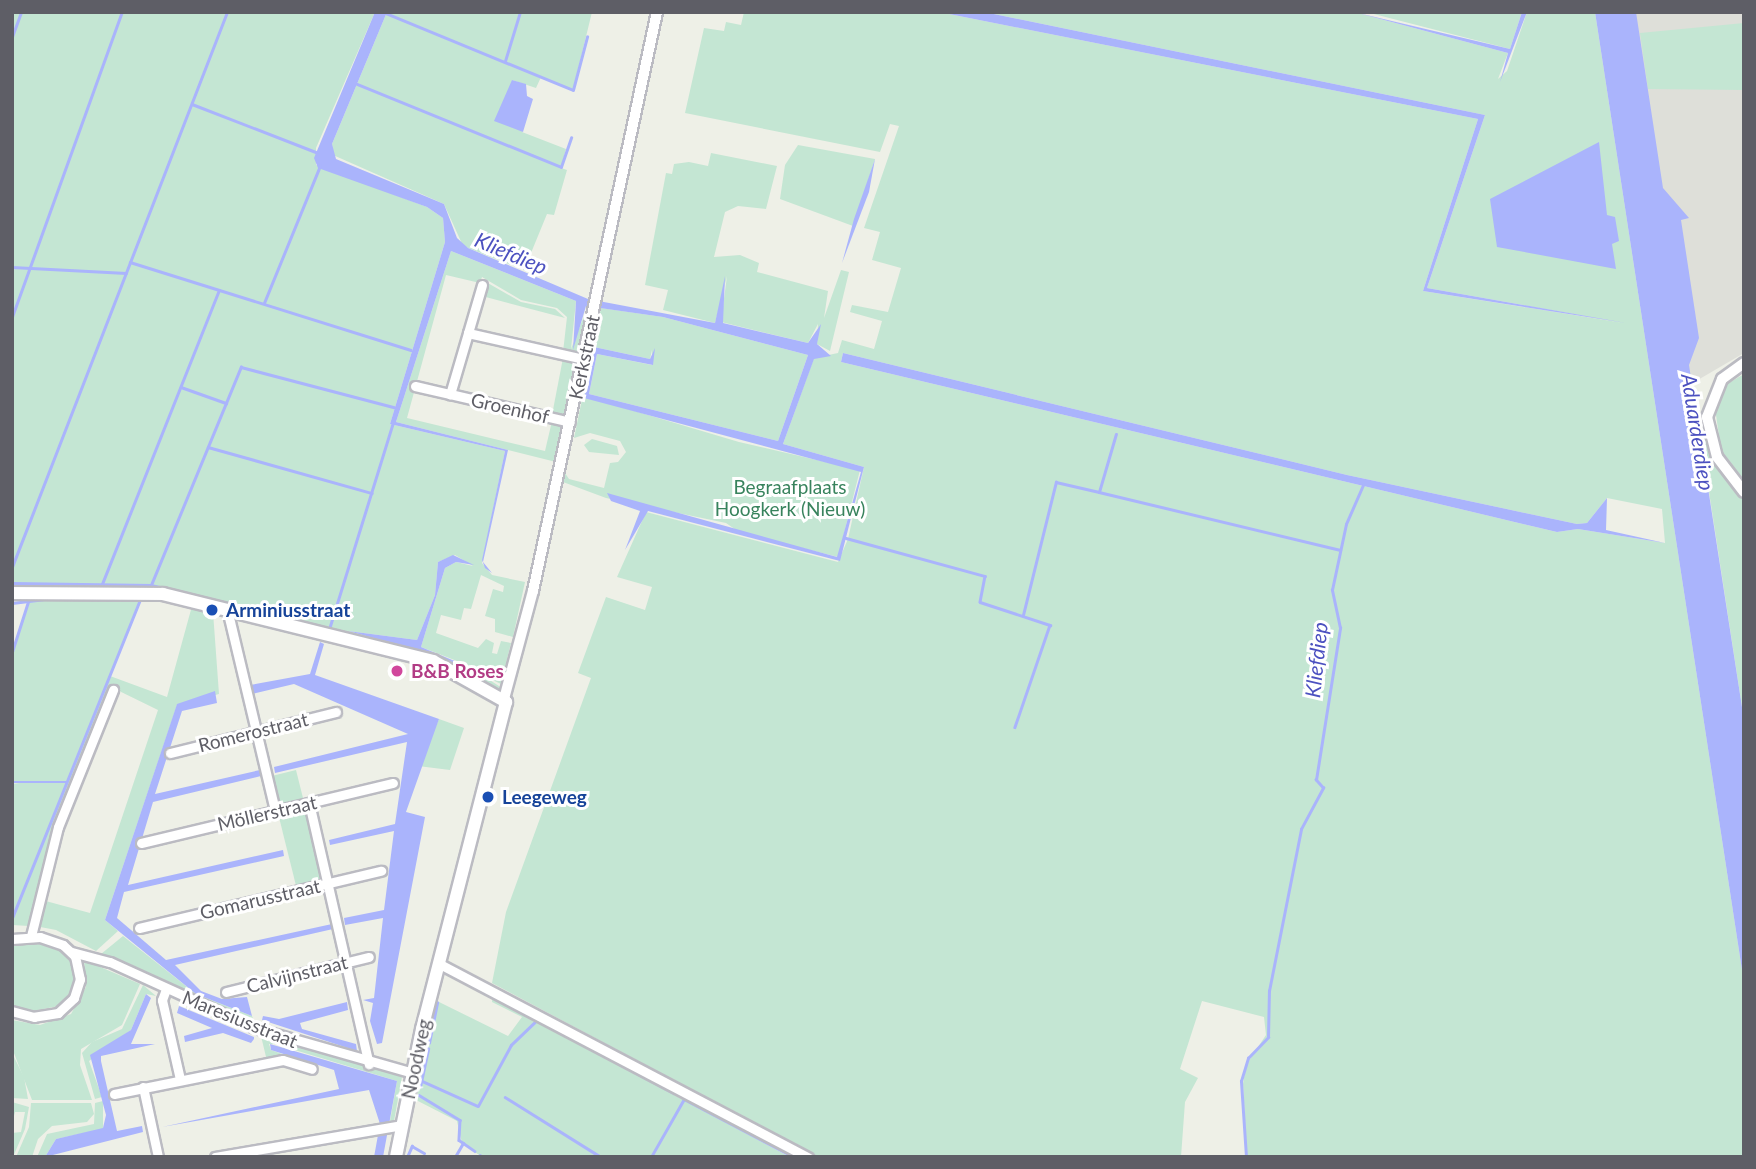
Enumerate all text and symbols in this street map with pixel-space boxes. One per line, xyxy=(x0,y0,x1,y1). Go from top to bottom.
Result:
water label: Kliefdiep xyxy=(471,227,551,279)
street label: Kerkstraat xyxy=(564,313,604,401)
water label: Aduarderdiep xyxy=(1676,372,1720,492)
street label: Groenhof xyxy=(469,388,551,428)
park label: Begraafplaats Hoogkerk (Nieuw) xyxy=(715,476,865,520)
place label: Arminiusstraat xyxy=(226,599,350,621)
marker: Arminiusstraat xyxy=(204,602,220,618)
water label: Kliefdiep xyxy=(1300,621,1332,699)
place label: B&B Roses xyxy=(411,660,504,682)
marker: B&B Roses xyxy=(389,663,405,679)
street label: Romerostraat xyxy=(196,707,310,757)
place label: Leegeweg xyxy=(502,786,587,808)
marker: Leegeweg xyxy=(480,789,496,805)
street label: Möllerstraat xyxy=(215,790,319,836)
street label: Gomarusstraat xyxy=(198,874,322,924)
street label: Calvijnstraat xyxy=(244,950,350,998)
street label: Maresiusstraat xyxy=(179,986,301,1052)
street label: Noodweg xyxy=(396,1017,436,1101)

